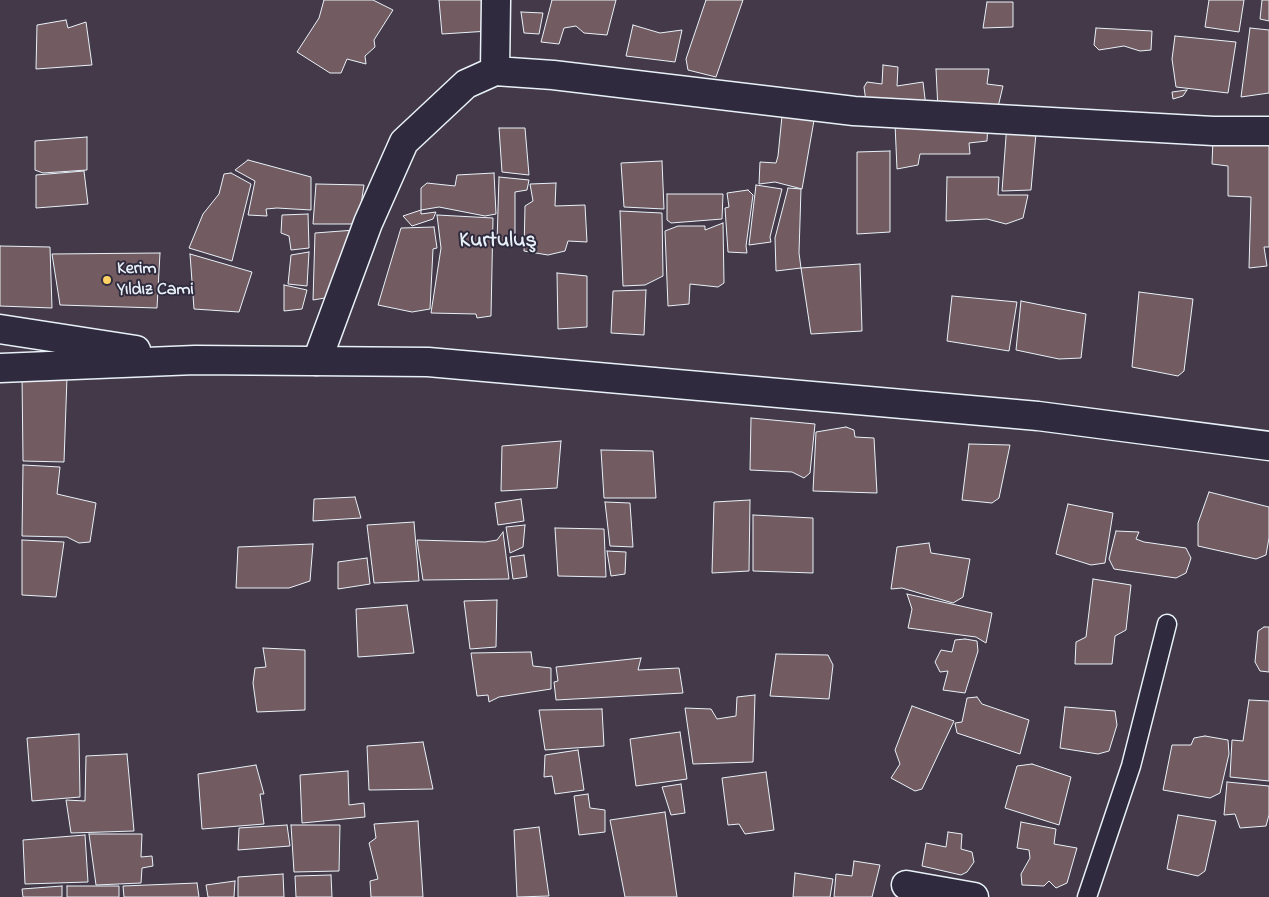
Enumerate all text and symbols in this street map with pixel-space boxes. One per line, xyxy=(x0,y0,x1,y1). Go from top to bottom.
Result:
district label: Kurtuluş xyxy=(459,229,537,255)
place label: Kerim Yıldız Cami xyxy=(117,259,194,302)
marker: Kerim Yıldız Cami xyxy=(101,274,113,286)

